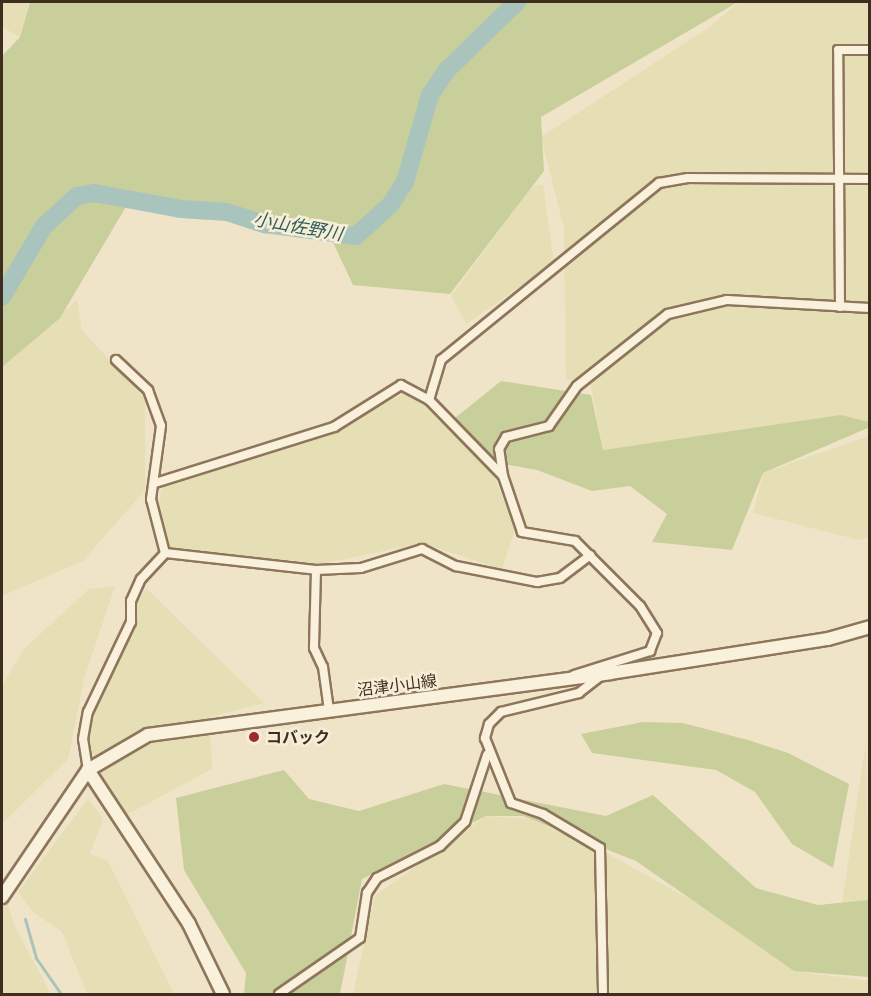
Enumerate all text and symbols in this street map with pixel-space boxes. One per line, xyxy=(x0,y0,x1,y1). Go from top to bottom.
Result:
water label: 小山佐野川 xyxy=(252,209,344,245)
street label: 沼津小山線 xyxy=(356,671,438,699)
place label: コバック xyxy=(266,727,330,747)
marker: コバック xyxy=(247,730,261,744)

